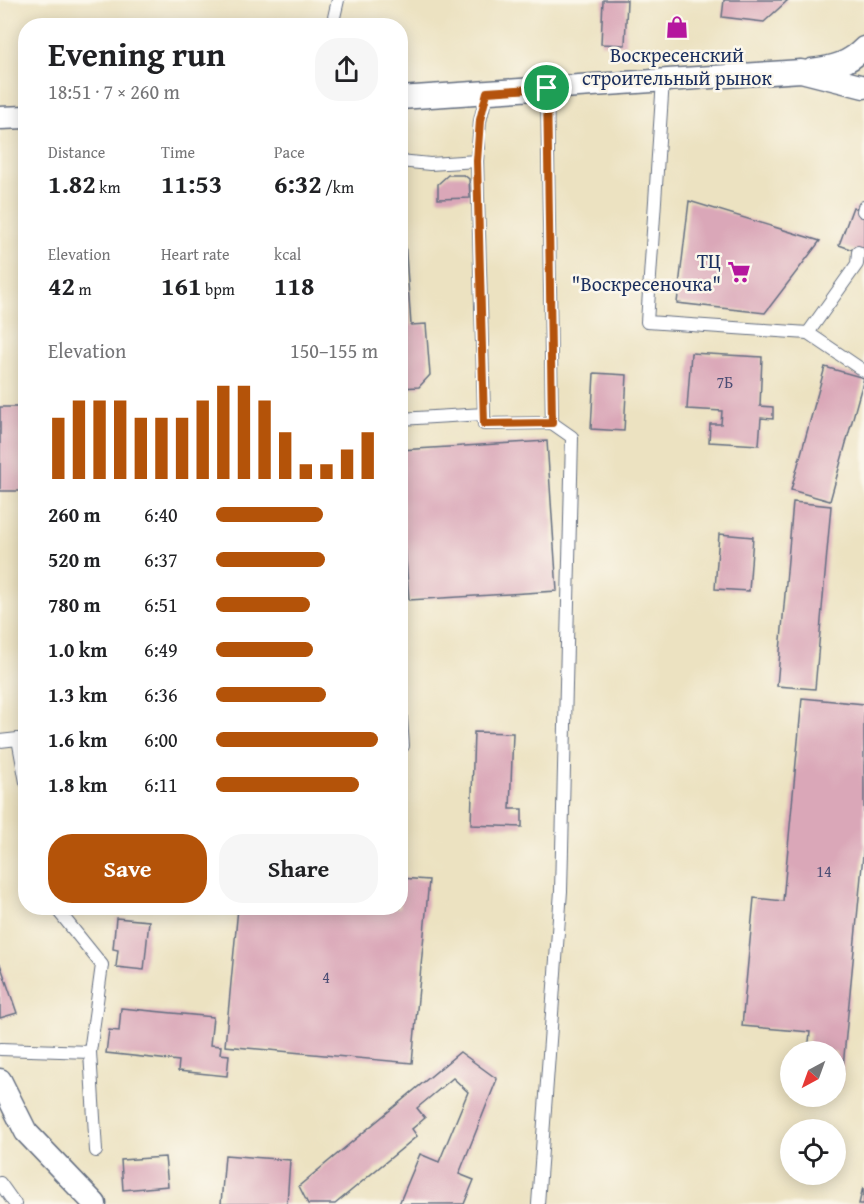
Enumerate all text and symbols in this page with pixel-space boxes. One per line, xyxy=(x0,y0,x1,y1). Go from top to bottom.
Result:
shop icon: Воскресенский строительный рынок xyxy=(664,14,690,40)
text: Evening run xyxy=(48,30,225,78)
button: share xyxy=(315,38,378,101)
place label: Воскресенский строительный рынок xyxy=(582,40,772,92)
pin xyxy=(521,62,572,113)
icon: arrive xyxy=(530,71,563,104)
text: 18:51 · 7 × 260 m xyxy=(48,77,180,106)
text: Distance xyxy=(48,140,105,164)
text: Time xyxy=(161,140,195,164)
text: Pace xyxy=(274,140,305,164)
text: 1.82 xyxy=(48,164,96,203)
text: 11:53 xyxy=(161,164,222,203)
text: 6:32 xyxy=(274,164,322,203)
text: km xyxy=(96,175,120,199)
text: /km xyxy=(322,175,354,199)
text: Elevation xyxy=(48,242,111,266)
text: Heart rate xyxy=(161,242,230,266)
text: kcal xyxy=(274,242,301,266)
place label: ТЦ "Воскресеночка" xyxy=(572,246,721,298)
supermarket icon: ТЦ "Воскресеночка" xyxy=(726,259,752,285)
text: 42 xyxy=(48,266,75,305)
text: 161 xyxy=(161,266,201,305)
text: 118 xyxy=(274,266,314,305)
text: m xyxy=(75,277,92,301)
text: bpm xyxy=(201,277,235,301)
text: Elevation xyxy=(48,336,126,365)
text: 150–155 m xyxy=(290,336,378,365)
house number: 7Б xyxy=(717,370,733,394)
text: 260 m xyxy=(48,500,101,529)
text: 6:40 xyxy=(144,500,178,529)
text: 520 m xyxy=(48,545,101,574)
text: 6:37 xyxy=(144,545,178,574)
text: 780 m xyxy=(48,590,101,619)
text: 6:51 xyxy=(144,590,178,619)
text: 1.0 km xyxy=(48,635,107,664)
text: 6:49 xyxy=(144,635,178,664)
text: 1.3 km xyxy=(48,680,107,709)
text: 6:36 xyxy=(144,680,178,709)
text: 1.6 km xyxy=(48,725,107,754)
text: 6:00 xyxy=(144,725,178,754)
text: 1.8 km xyxy=(48,770,107,799)
text: 6:11 xyxy=(144,770,178,799)
button: Save xyxy=(48,834,207,903)
button: Share xyxy=(219,834,378,903)
house number: 14 xyxy=(816,859,832,883)
house number: 4 xyxy=(322,965,330,989)
north arrow xyxy=(780,1041,846,1107)
map controls xyxy=(780,1041,846,1185)
button: locate xyxy=(780,1119,846,1185)

